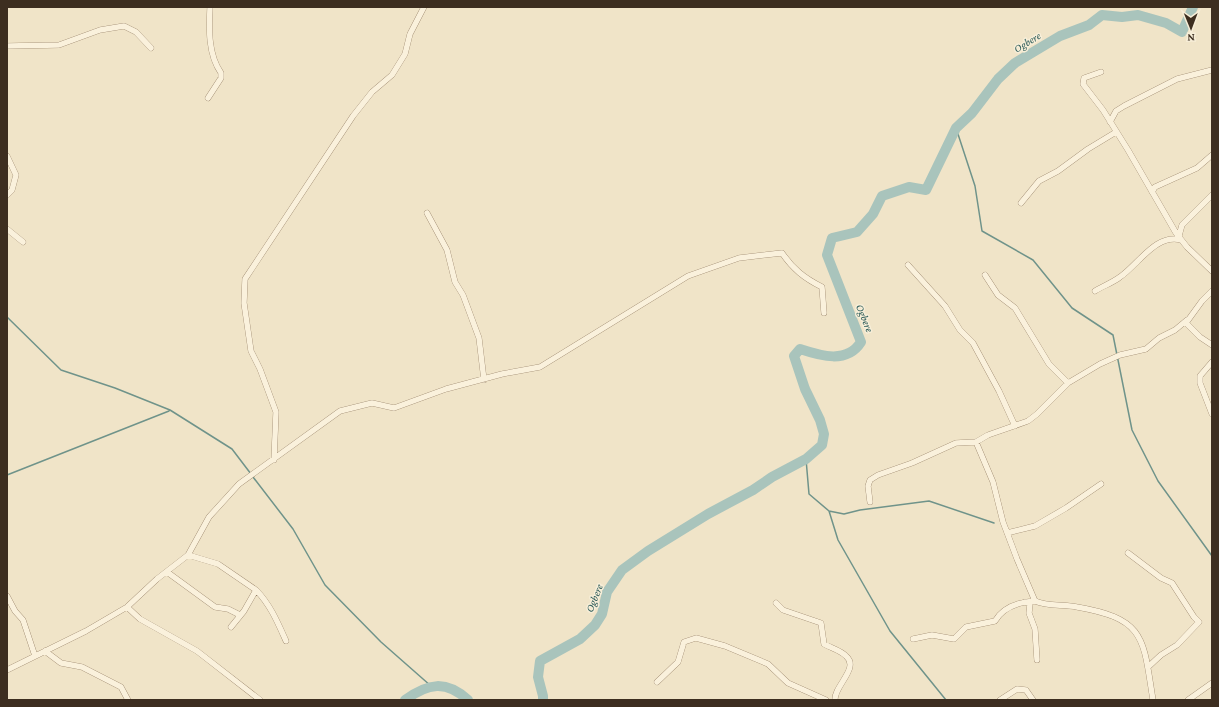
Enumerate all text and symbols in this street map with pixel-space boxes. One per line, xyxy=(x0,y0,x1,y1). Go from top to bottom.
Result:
north arrow xyxy=(1171,8,1211,48)
water label: Ogbere xyxy=(1011,29,1044,56)
text: N xyxy=(1187,32,1195,44)
water label: Ogbere xyxy=(853,302,876,335)
water label: Ogbere xyxy=(583,581,606,614)

